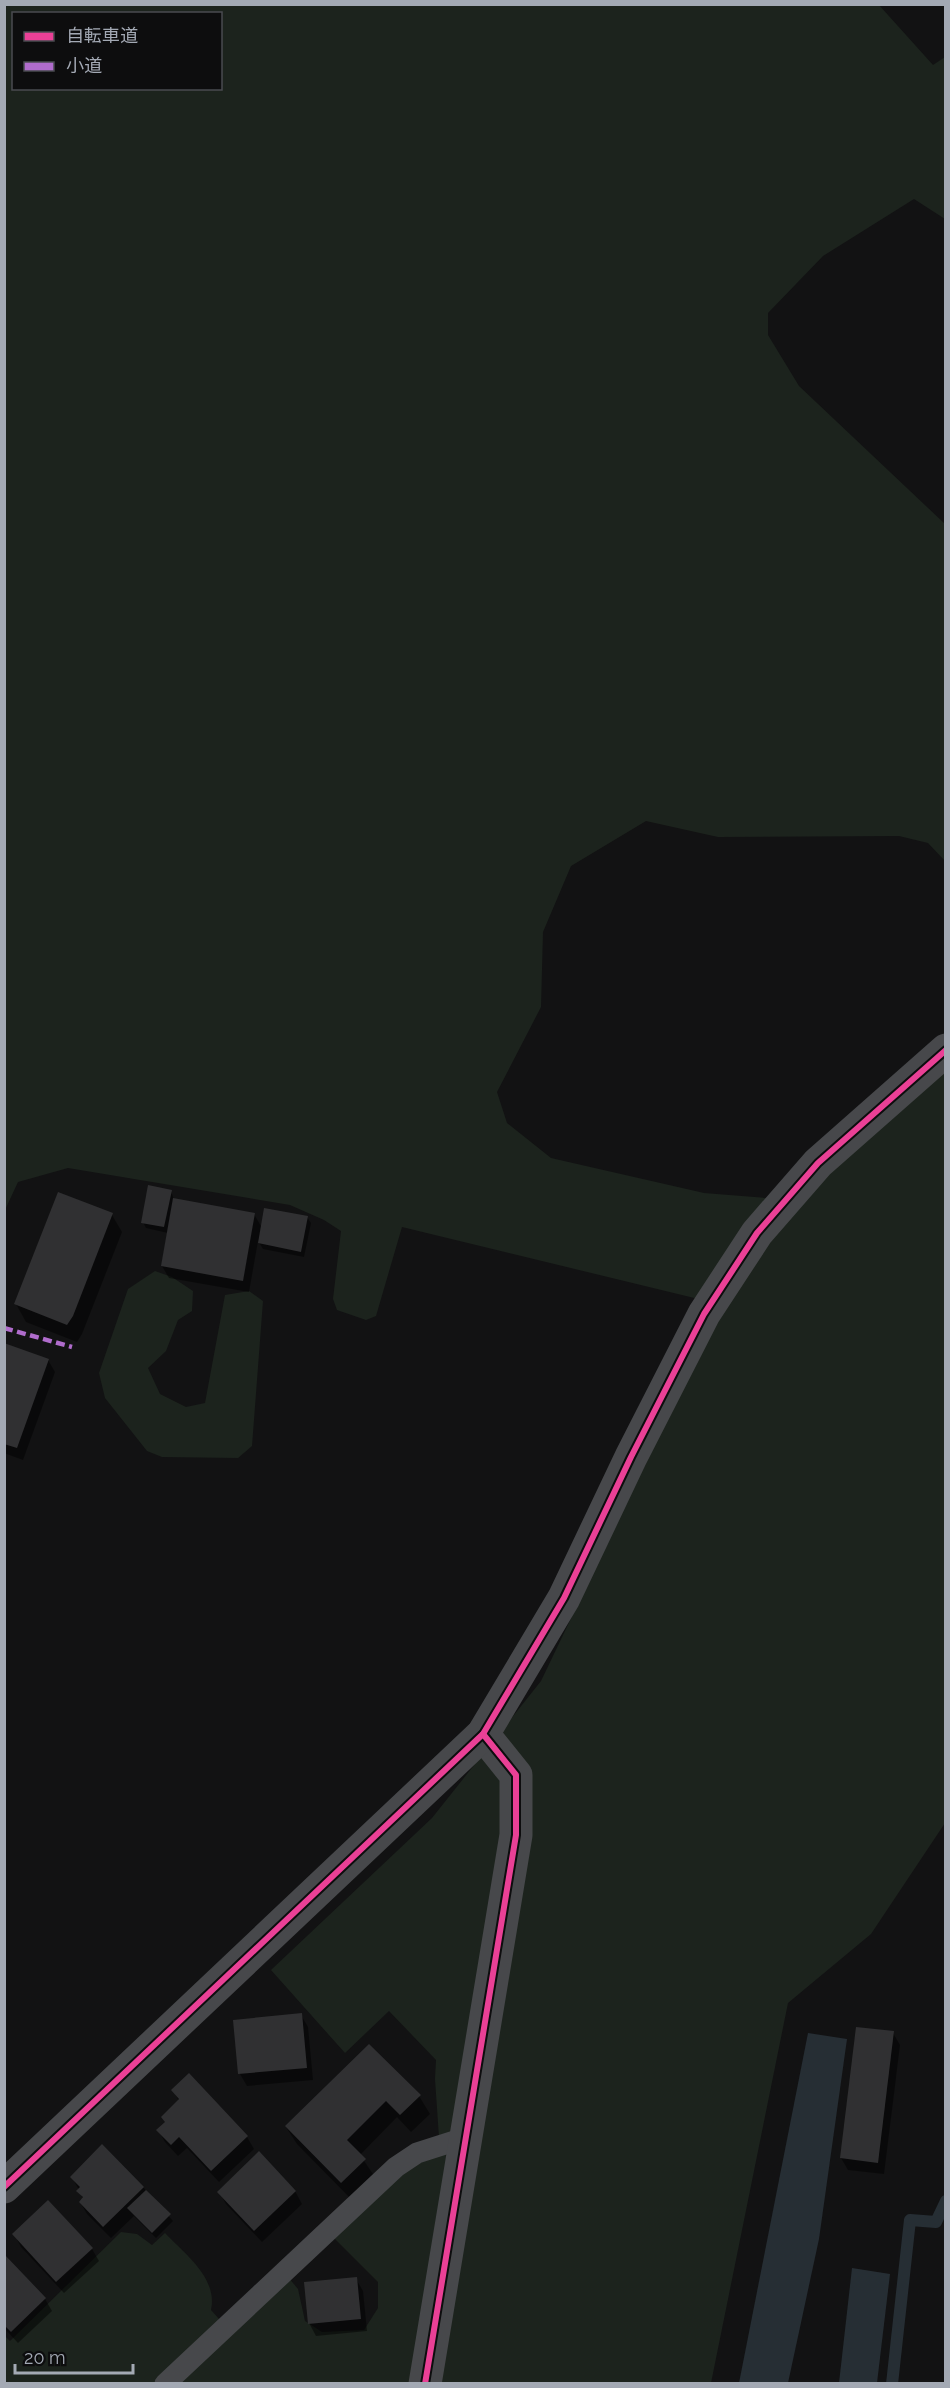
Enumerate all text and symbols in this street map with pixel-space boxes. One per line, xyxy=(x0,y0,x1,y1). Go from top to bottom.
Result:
legend xyxy=(12,12,222,90)
text: 自転車道 xyxy=(66,25,138,46)
text: 小道 xyxy=(66,55,102,76)
scale bar xyxy=(15,2337,134,2375)
text: 20 m xyxy=(24,2347,66,2368)

